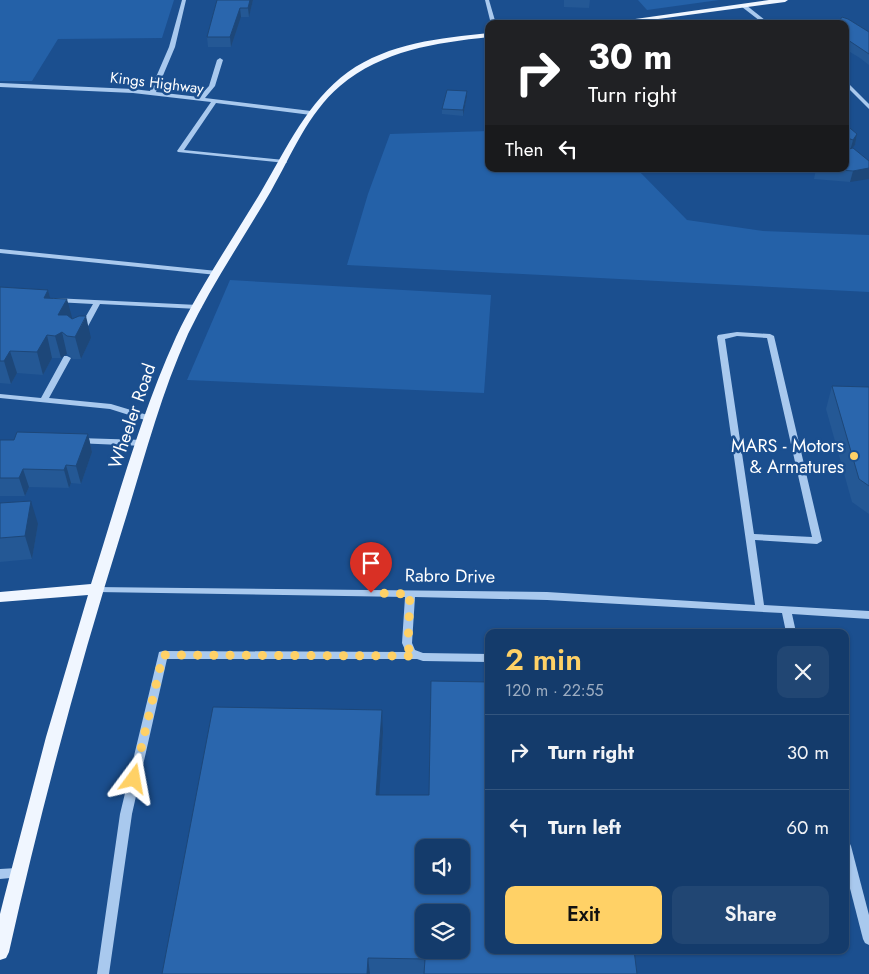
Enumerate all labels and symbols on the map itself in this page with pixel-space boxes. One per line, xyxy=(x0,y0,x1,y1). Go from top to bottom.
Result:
street label: Kings Highway xyxy=(109,66,206,100)
street label: Wheeler Road xyxy=(102,360,162,472)
place label: MARS - Motors & Armatures xyxy=(731,433,844,480)
marker: MARS - Motors & Armatures xyxy=(848,450,860,462)
pin xyxy=(350,542,392,593)
street label: Rabro Drive xyxy=(405,562,495,590)
position arrow xyxy=(107,752,159,804)

